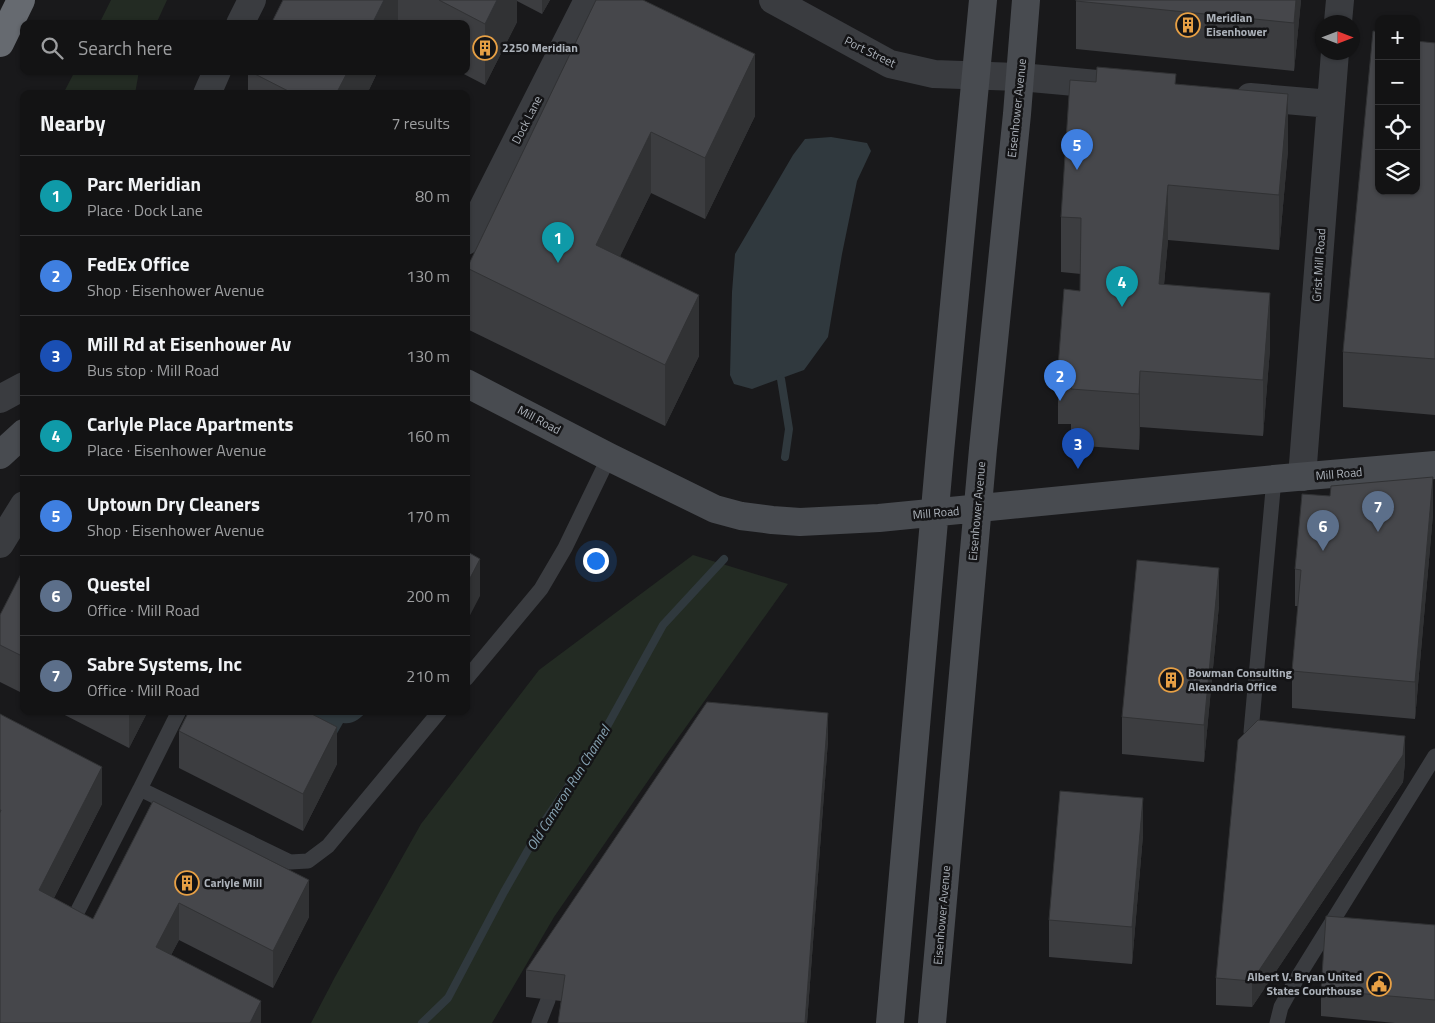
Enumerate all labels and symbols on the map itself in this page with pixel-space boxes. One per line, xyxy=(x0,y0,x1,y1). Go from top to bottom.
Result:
place label: Meridian Eisenhower xyxy=(1206,8,1268,41)
building icon: Meridian Eisenhower xyxy=(1175,12,1201,38)
north arrow xyxy=(1315,15,1360,60)
street label: Port Street xyxy=(841,31,900,73)
building icon: 2250 Meridian xyxy=(472,35,498,61)
place label: 2250 Meridian xyxy=(502,38,578,57)
street label: Eisenhower Avenue xyxy=(1002,57,1031,158)
street label: Dock Lane xyxy=(506,92,547,147)
pin: 5 xyxy=(1061,129,1093,170)
pin: 1 xyxy=(542,222,574,263)
street label: Grist Mill Road xyxy=(1306,228,1331,302)
pin: 4 xyxy=(1106,266,1138,307)
pin: 2 xyxy=(1044,360,1076,401)
street label: Mill Road xyxy=(514,400,564,439)
pin: 3 xyxy=(1062,428,1094,469)
street label: Eisenhower Avenue xyxy=(963,461,990,561)
street label: Mill Road xyxy=(1315,462,1363,485)
pin: 7 xyxy=(1362,491,1394,532)
street label: Mill Road xyxy=(912,501,960,524)
pin: 6 xyxy=(1307,510,1339,551)
your location xyxy=(583,548,609,574)
place label: Bowman Consulting Alexandria Office xyxy=(1188,663,1293,696)
building icon: Bowman Consulting Alexandria Office xyxy=(1158,667,1184,693)
water label: Old Cameron Run Channel xyxy=(521,720,616,854)
street label: Eisenhower Avenue xyxy=(928,865,955,965)
building icon: Carlyle Mill xyxy=(174,870,200,896)
place label: Carlyle Mill xyxy=(204,873,262,892)
place label: Albert V. Bryan United States Courthouse xyxy=(1247,967,1362,1000)
public building icon: Albert V. Bryan United States Courthouse xyxy=(1366,971,1392,997)

